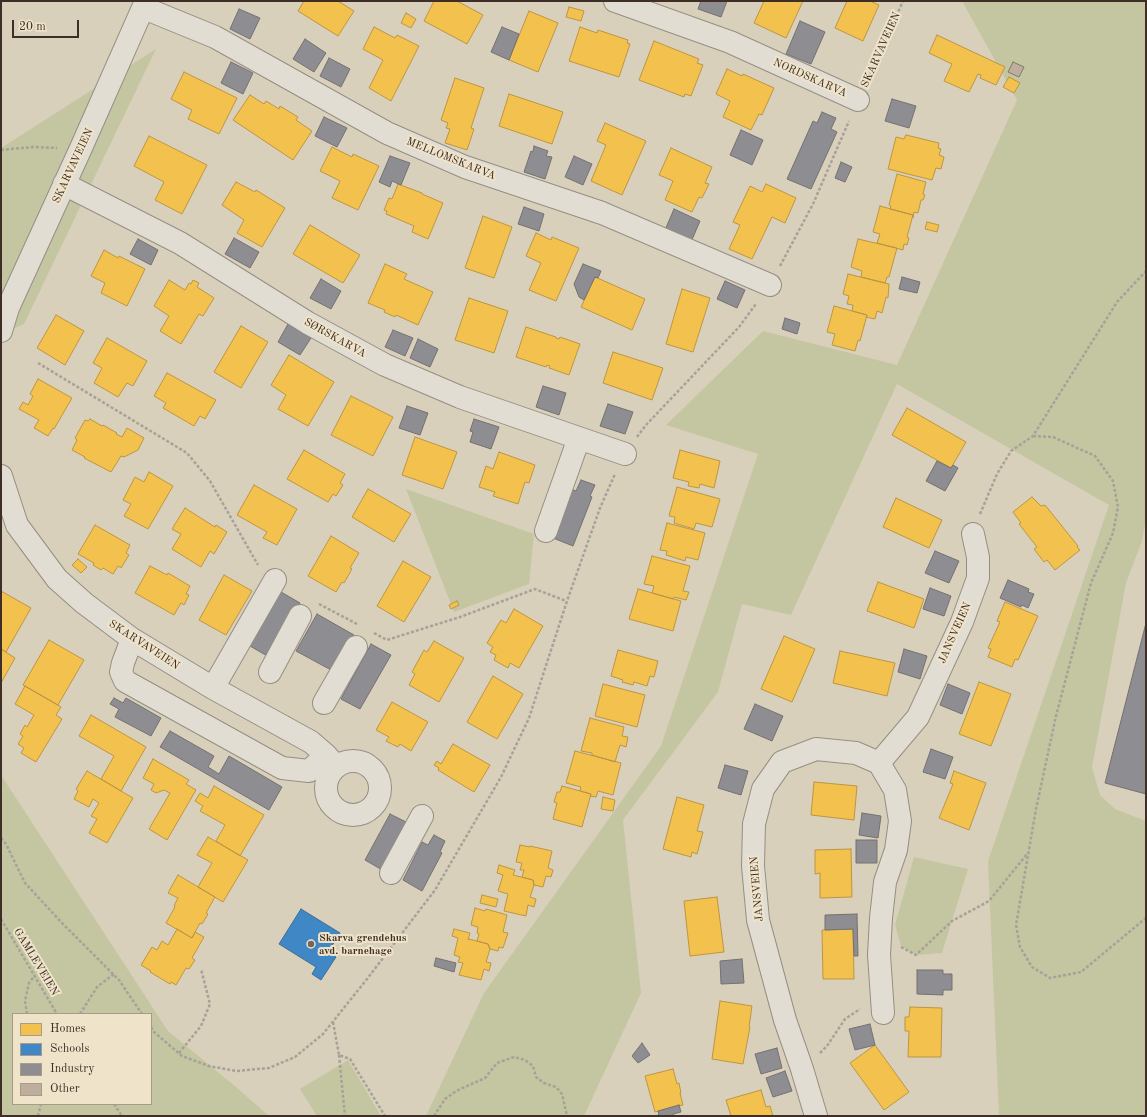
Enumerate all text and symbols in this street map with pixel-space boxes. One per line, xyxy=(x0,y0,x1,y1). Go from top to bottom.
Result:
street label: SKARVAVEIEN xyxy=(858,10,904,90)
scale bar xyxy=(14,12,81,38)
text: 20 m xyxy=(19,21,46,33)
street label: NORDSKARVA xyxy=(771,56,849,100)
street label: SKARVAVEIEN xyxy=(50,126,96,206)
street label: MELLOMSKARVA xyxy=(404,135,498,183)
street label: SØRSKARVA xyxy=(302,315,368,361)
street label: JANSVEIEN xyxy=(936,600,974,666)
street label: SKARVAVEIEN xyxy=(106,617,182,673)
street label: JANSVEIEN xyxy=(748,856,766,922)
street label: GAMLEVEIEN xyxy=(11,926,61,998)
place label: Skarva grendehus avd. barnehage xyxy=(319,931,407,957)
marker: Skarva grendehus avd. barnehage xyxy=(306,939,316,949)
legend xyxy=(12,1013,152,1105)
text: Homes xyxy=(50,1023,86,1035)
text: Schools xyxy=(50,1043,90,1055)
text: Industry xyxy=(50,1063,95,1075)
text: Other xyxy=(50,1083,80,1095)

